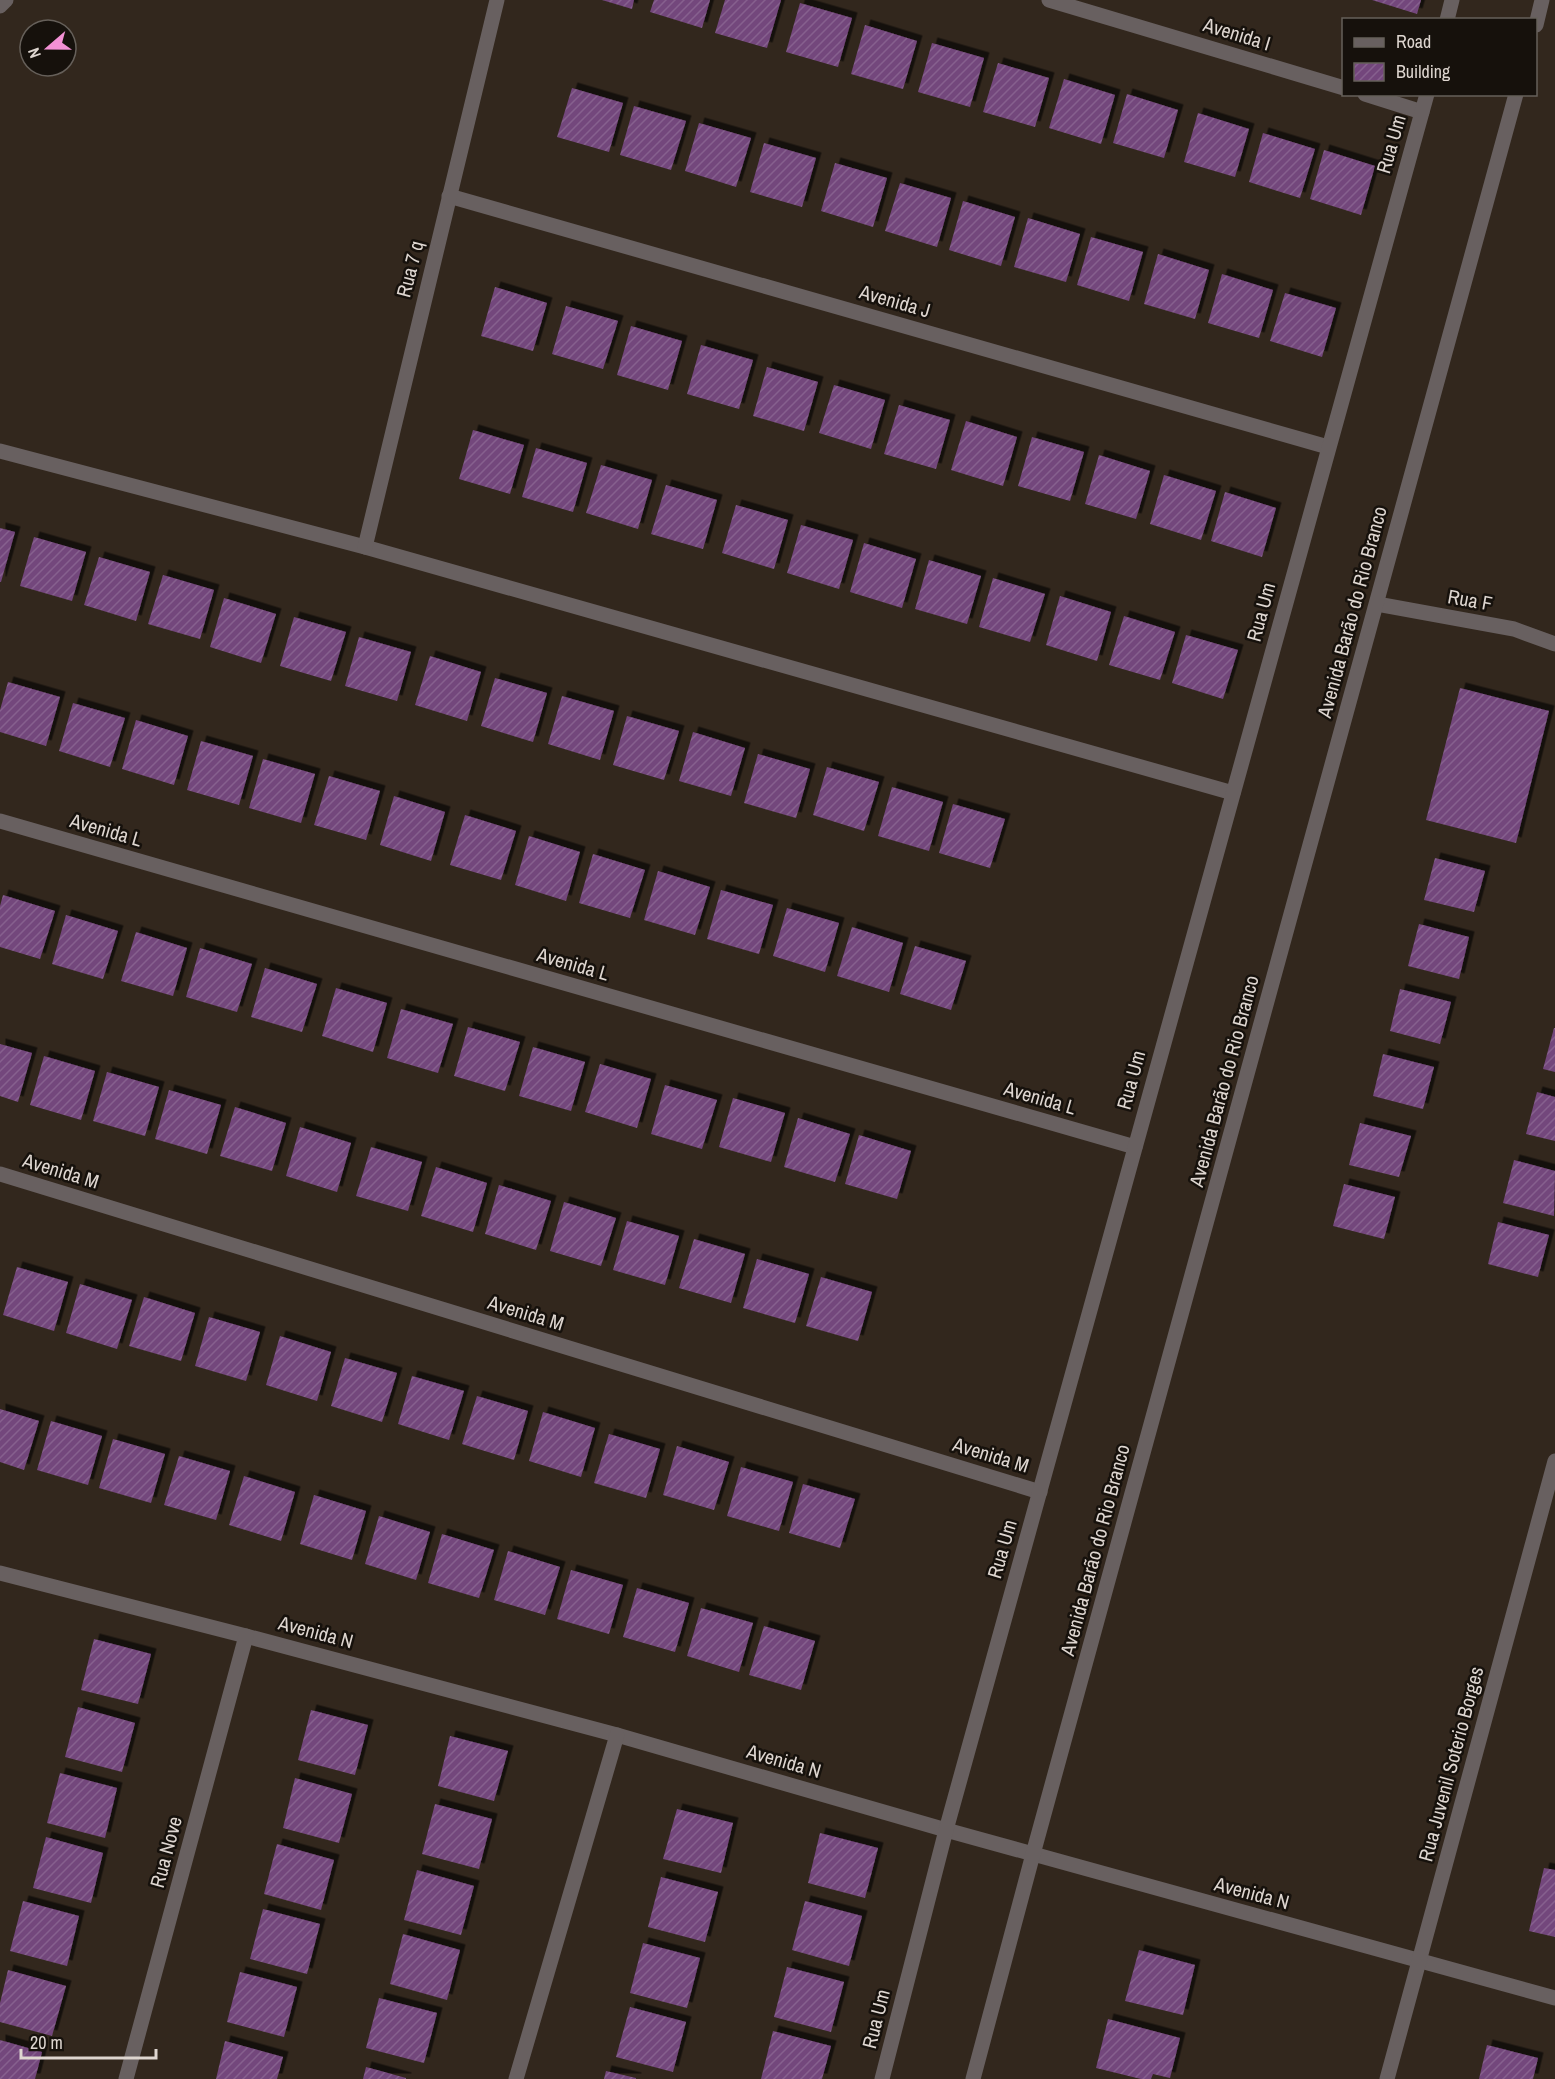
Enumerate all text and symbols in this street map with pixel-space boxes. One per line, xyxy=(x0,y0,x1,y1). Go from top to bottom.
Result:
street label: Avenida I xyxy=(1199,10,1274,57)
north arrow xyxy=(18,18,78,78)
legend xyxy=(1342,18,1537,96)
text: Road xyxy=(1396,29,1431,54)
text: N xyxy=(22,45,46,61)
text: Building xyxy=(1396,59,1451,84)
street label: Rua Um xyxy=(1369,111,1412,176)
street label: Rua 7 q xyxy=(389,238,430,300)
street label: Avenida J xyxy=(856,277,934,324)
street label: Avenida Barão do Rio Branco xyxy=(1310,503,1393,721)
street label: Rua Um xyxy=(1240,579,1281,644)
street label: Rua F xyxy=(1446,582,1494,617)
street label: Avenida L xyxy=(66,806,145,853)
street label: Avenida L xyxy=(533,940,612,987)
street label: Avenida Barão do Rio Branco xyxy=(1182,972,1265,1190)
street label: Rua Um xyxy=(1110,1047,1151,1112)
street label: Avenida L xyxy=(1000,1074,1079,1121)
street label: Avenida M xyxy=(19,1146,102,1195)
street label: Avenida M xyxy=(484,1288,567,1337)
street label: Avenida M xyxy=(949,1430,1032,1479)
street label: Avenida Barão do Rio Branco xyxy=(1053,1441,1136,1659)
street label: Rua Um xyxy=(980,1516,1023,1581)
street label: Avenida N xyxy=(275,1608,356,1654)
street label: Rua Juvenil Soterio Borges xyxy=(1412,1664,1490,1864)
street label: Avenida N xyxy=(743,1737,825,1784)
street label: Rua Nove xyxy=(143,1813,188,1891)
street label: Avenida N xyxy=(1211,1869,1292,1915)
street label: Rua Um xyxy=(855,1986,896,2051)
scale bar xyxy=(21,2022,156,2060)
text: 20 m xyxy=(30,2030,63,2055)

